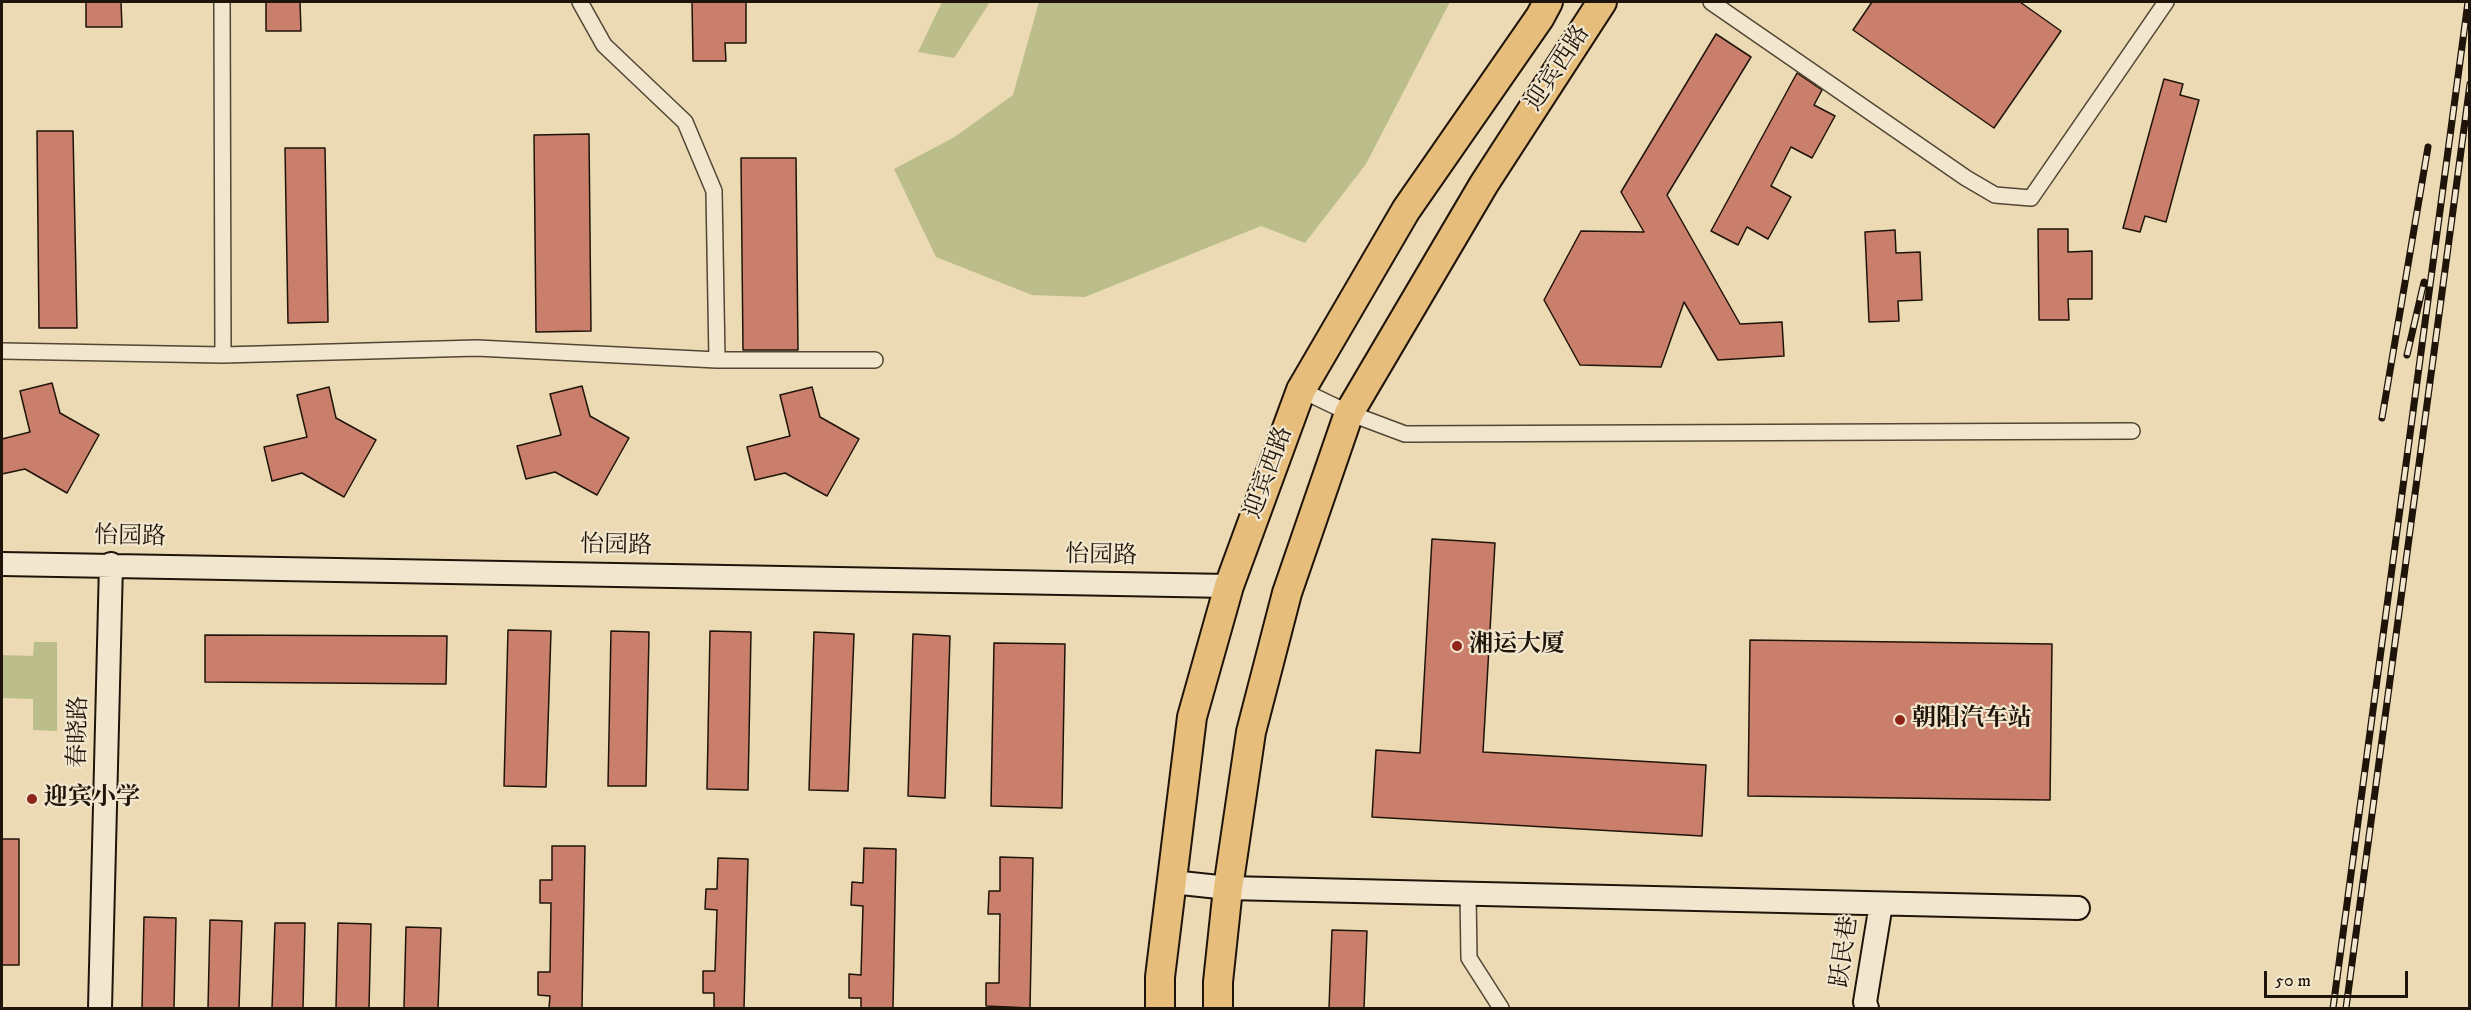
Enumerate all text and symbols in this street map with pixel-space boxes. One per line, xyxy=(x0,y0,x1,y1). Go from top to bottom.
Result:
street label: 迎宾西路 xyxy=(1521,21,1597,117)
street label: 迎宾西路 xyxy=(1240,423,1300,523)
street label: 怡园路 xyxy=(94,523,166,553)
street label: 怡园路 xyxy=(580,532,652,562)
street label: 怡园路 xyxy=(1065,542,1137,572)
place label: 湘运大厦 xyxy=(1469,632,1565,660)
marker: 湘运大厦 xyxy=(1450,639,1464,653)
street label: 春晓路 xyxy=(65,696,95,768)
place label: 朝阳汽车站 xyxy=(1912,706,2032,734)
marker: 朝阳汽车站 xyxy=(1893,713,1907,727)
place label: 迎宾小学 xyxy=(44,785,140,813)
marker: 迎宾小学 xyxy=(25,792,39,806)
street label: 跃民巷 xyxy=(1827,914,1865,990)
scale bar xyxy=(2267,959,2411,997)
text: 50 m xyxy=(2275,970,2311,992)

